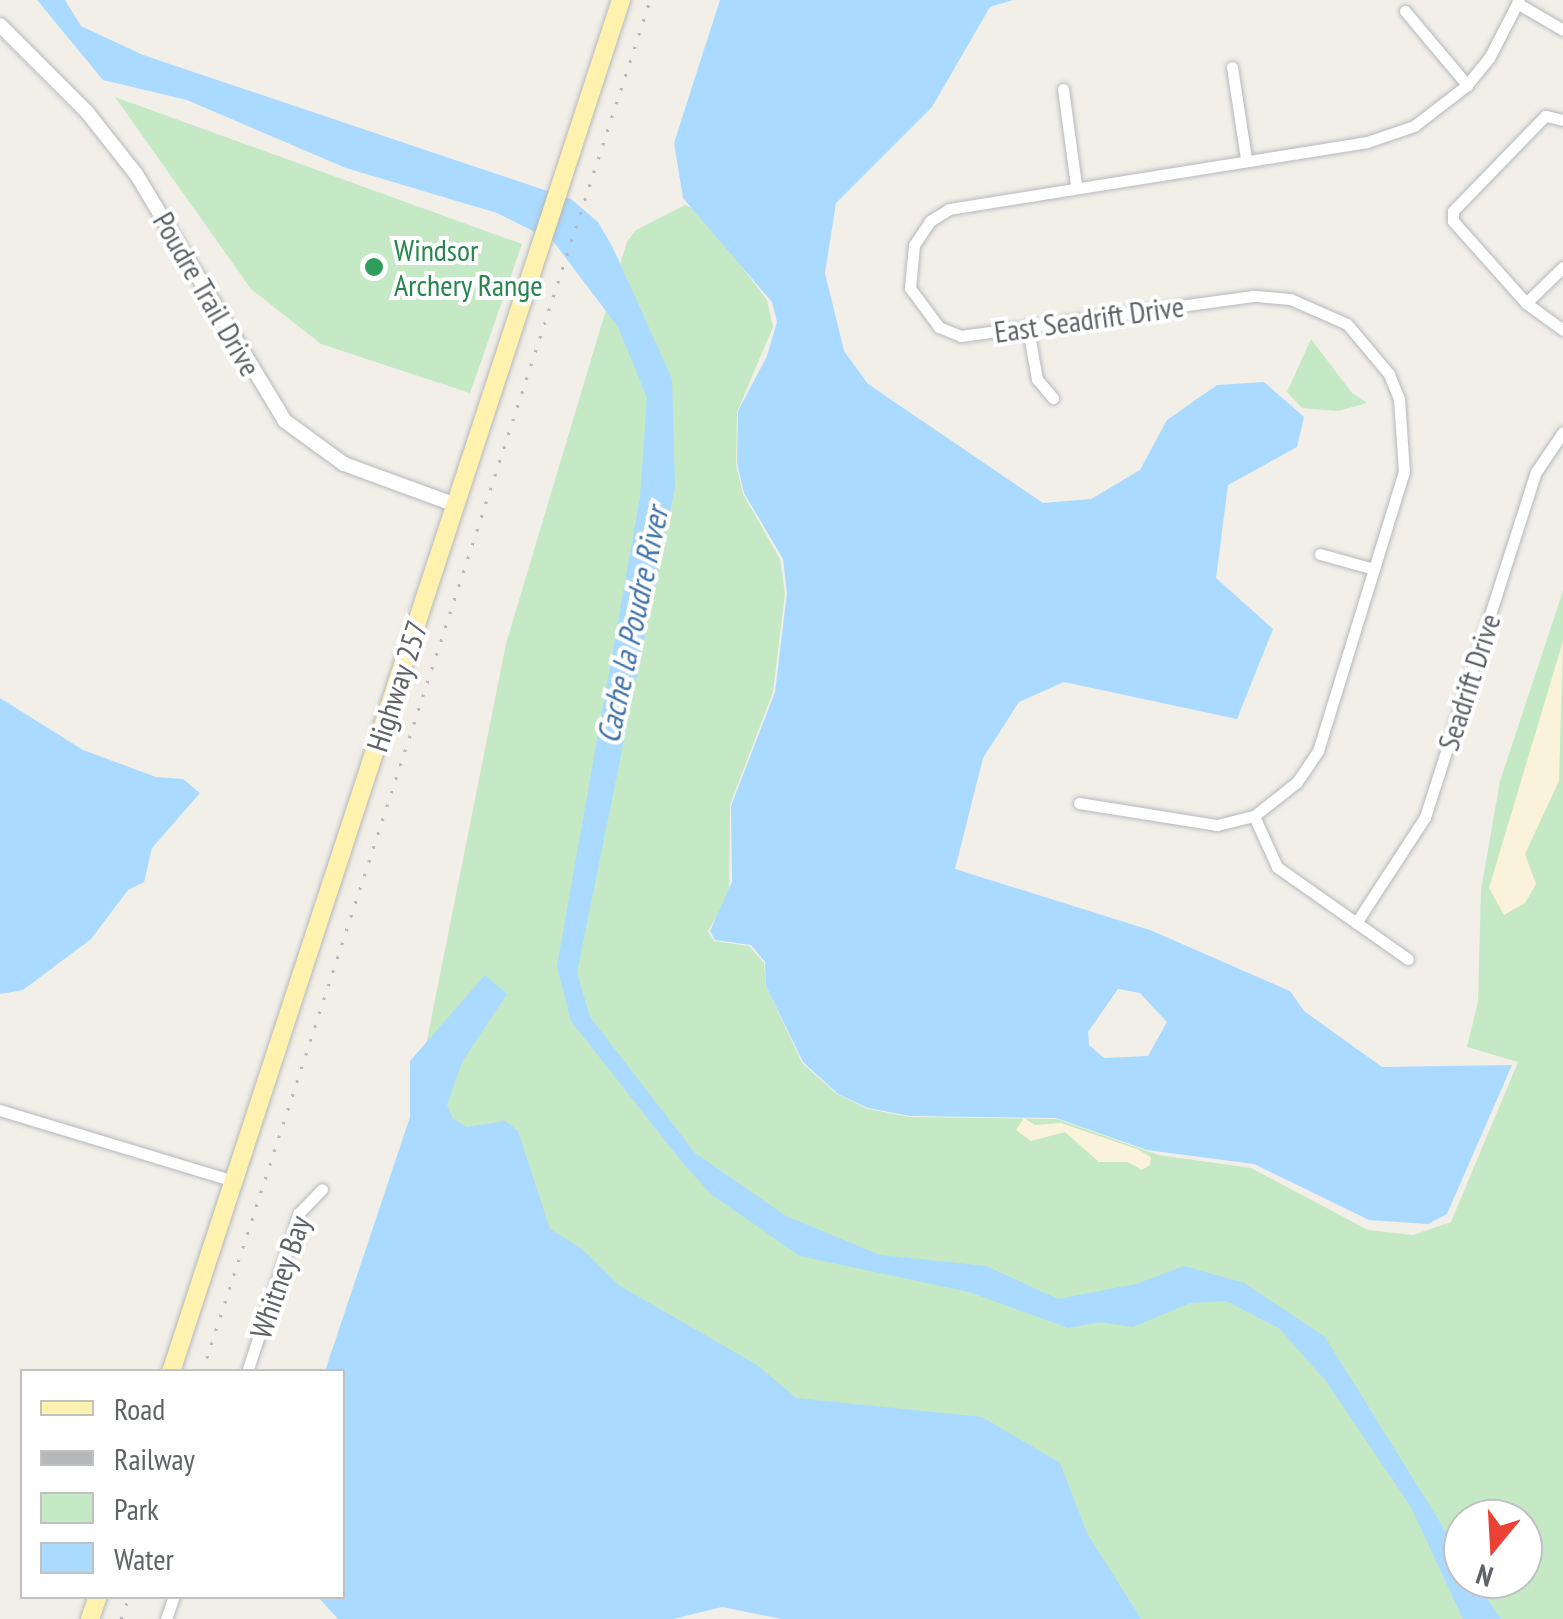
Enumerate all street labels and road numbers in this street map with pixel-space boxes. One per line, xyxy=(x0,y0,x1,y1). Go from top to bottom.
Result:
street label: Poudre Trail Drive xyxy=(145,205,269,383)
street label: East Seadrift Drive xyxy=(992,288,1186,350)
street label: Seadrift Drive xyxy=(1430,609,1508,755)
street label: Highway 257 xyxy=(359,615,435,757)
street label: Whitney Bay xyxy=(242,1211,318,1343)

